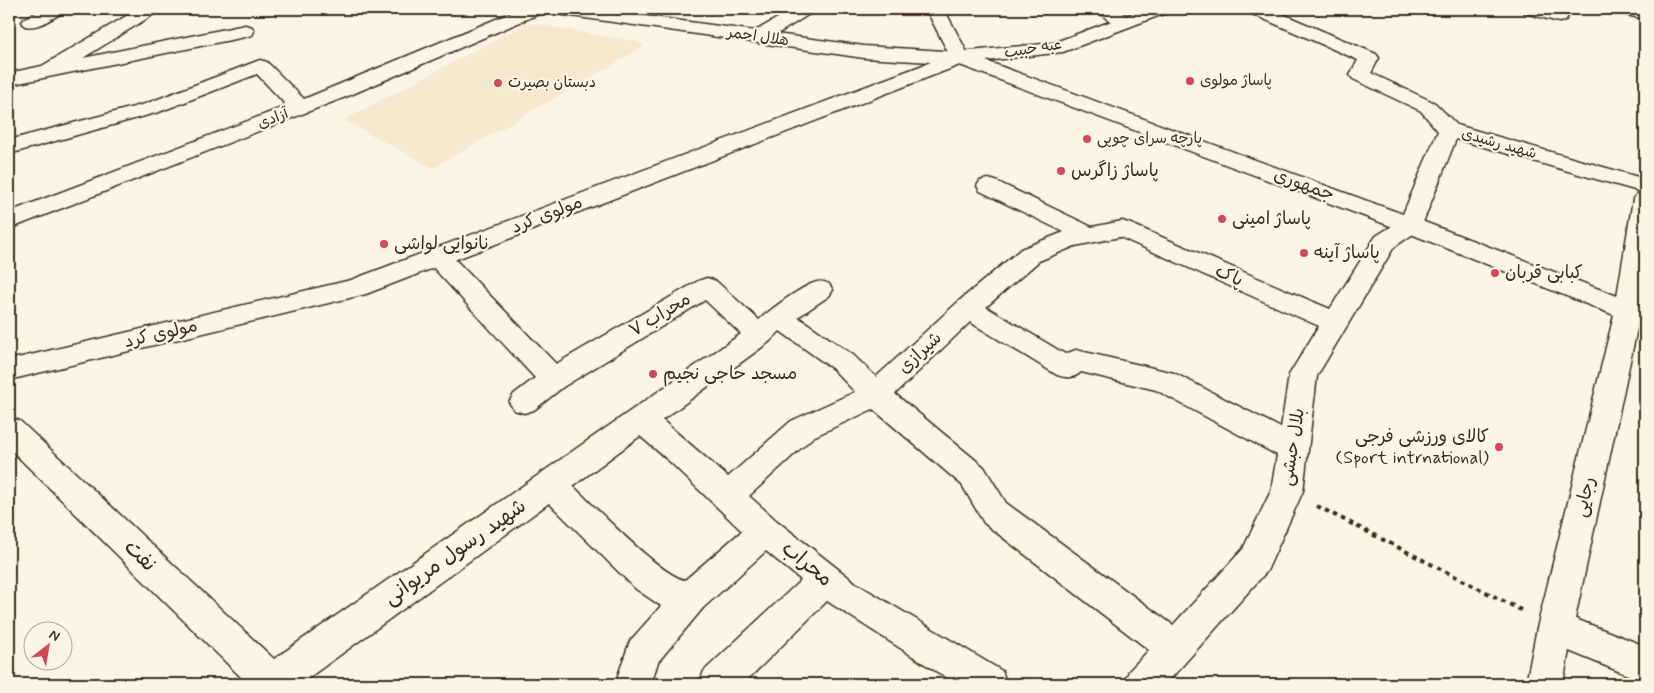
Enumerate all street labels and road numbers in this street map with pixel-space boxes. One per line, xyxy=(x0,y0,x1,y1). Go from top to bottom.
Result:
street label: هلال احمر xyxy=(724,22,790,51)
street label: عبه حبیب xyxy=(1003,35,1063,63)
street label: آزادی xyxy=(255,104,293,134)
street label: شهید رشیدی xyxy=(1459,124,1539,164)
street label: جمهوری xyxy=(1270,163,1338,207)
street label: مولوی کرد xyxy=(508,190,586,240)
street label: پاک xyxy=(1211,259,1247,293)
street label: محراب ۷ xyxy=(625,287,695,343)
street label: مولوی کرد xyxy=(122,314,200,354)
street label: شیرازی xyxy=(893,327,947,379)
street label: بلال حبشی xyxy=(1275,406,1311,488)
street label: رجایی xyxy=(1569,474,1601,520)
street label: شهید رسول مریوانی xyxy=(378,492,532,612)
street label: نفت xyxy=(118,534,162,578)
street label: محراب xyxy=(775,535,839,593)

